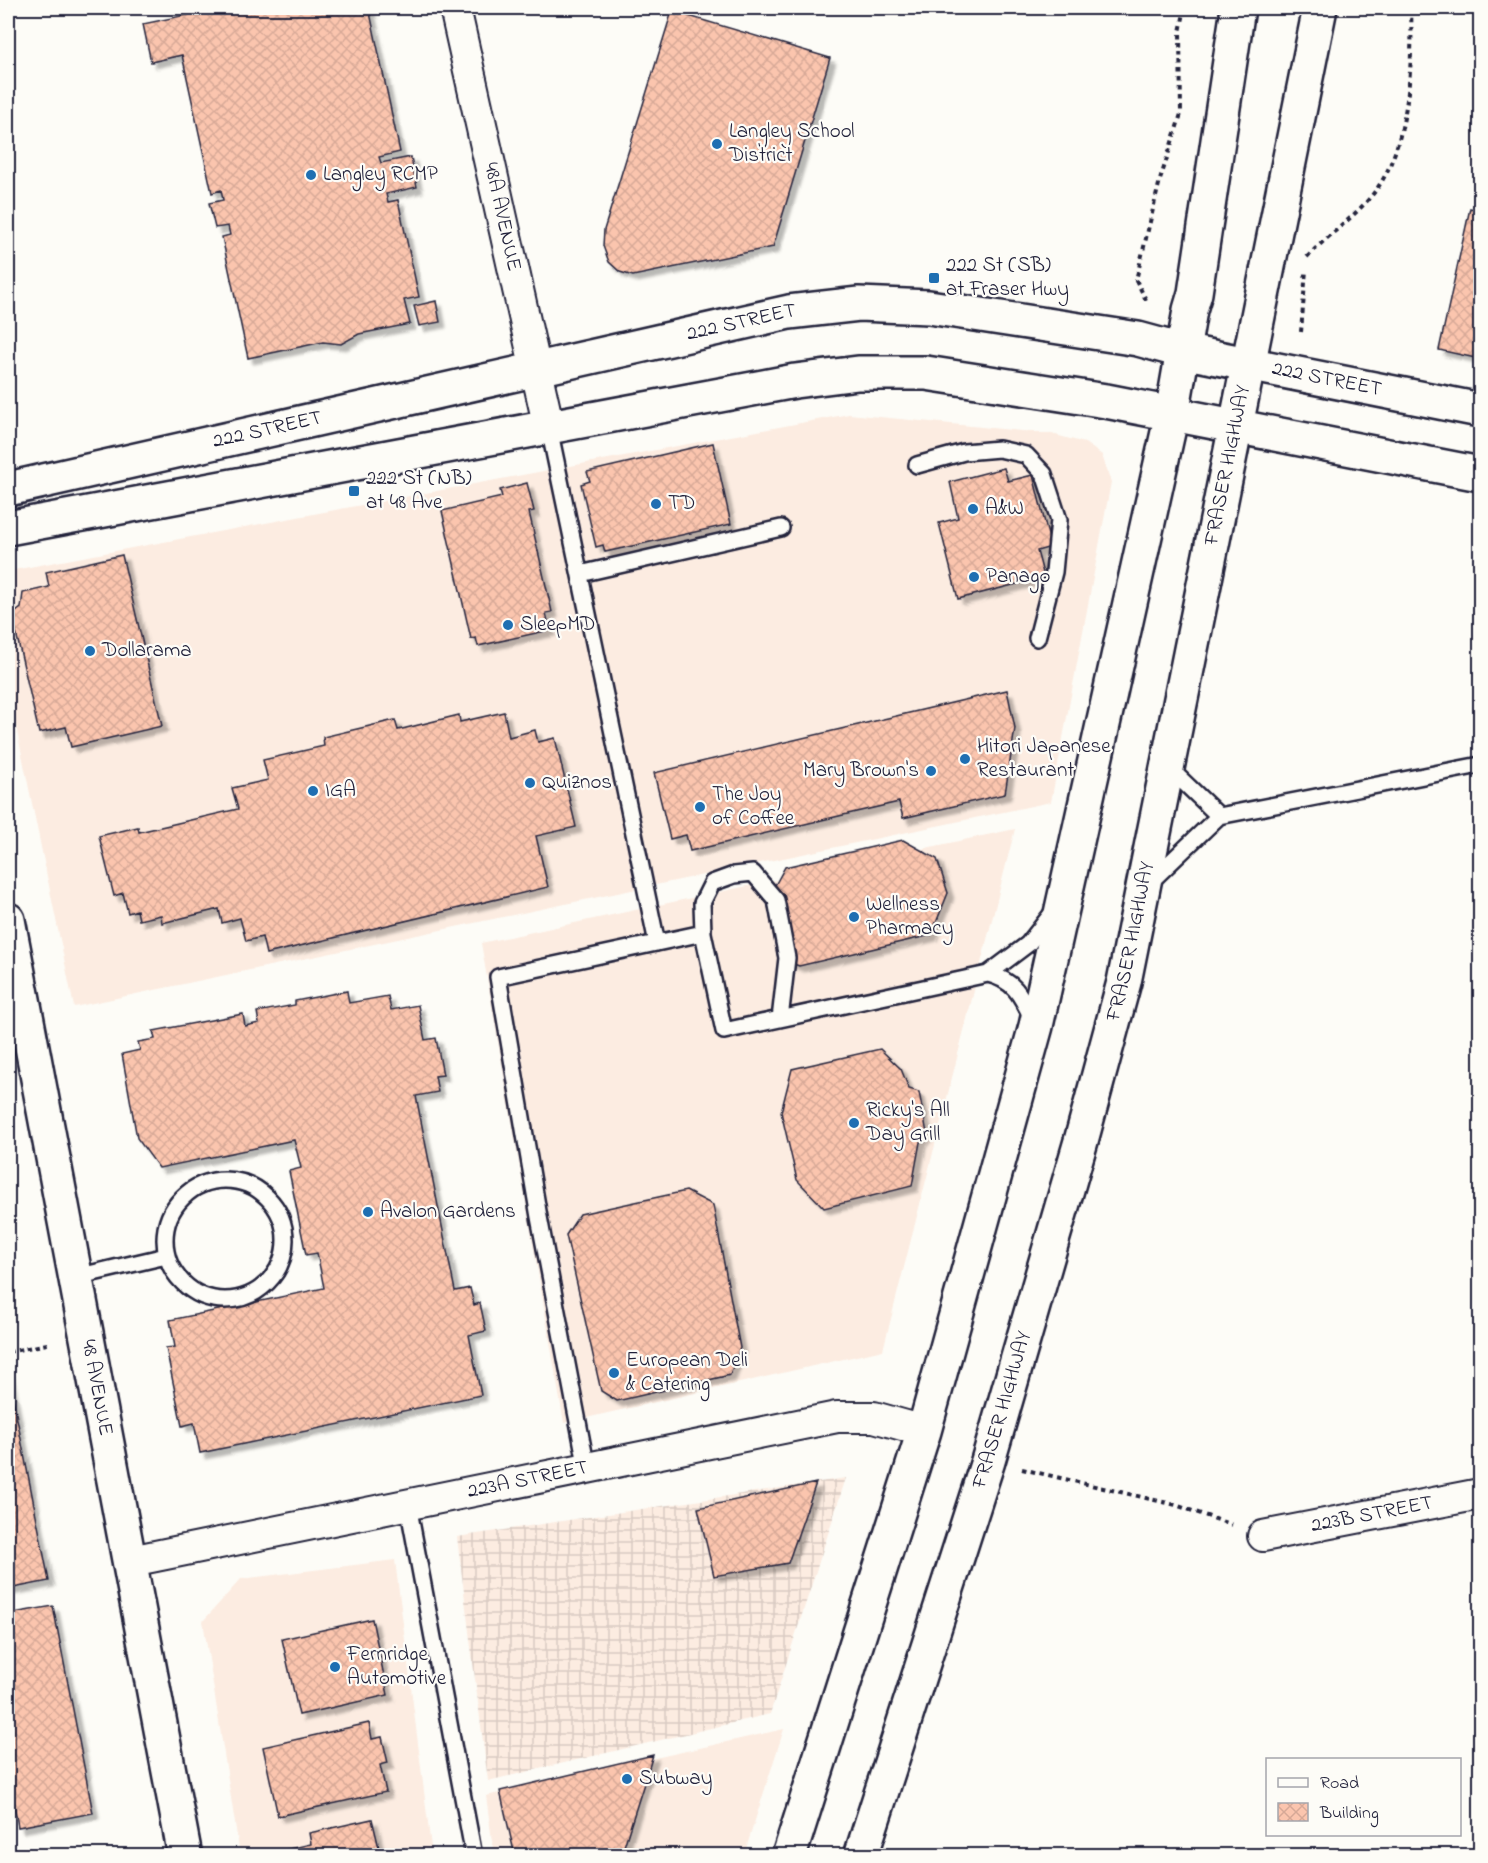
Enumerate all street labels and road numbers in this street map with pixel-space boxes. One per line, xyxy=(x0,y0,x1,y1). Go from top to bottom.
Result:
street label: 48A AVENUE xyxy=(475,160,528,274)
street label: 222 STREET xyxy=(684,296,797,350)
street label: 222 STREET xyxy=(1269,354,1384,405)
street label: FRASER HIGHWAY xyxy=(1197,382,1259,549)
street label: 222 STREET xyxy=(210,403,325,457)
street label: FRASER HIGHWAY xyxy=(1099,859,1163,1026)
street label: FRASER HIGHWAY xyxy=(965,1327,1040,1493)
street label: 48 AVENUE xyxy=(73,1337,120,1438)
street label: 223A STREET xyxy=(465,1453,591,1507)
street label: 223B STREET xyxy=(1308,1488,1436,1541)

